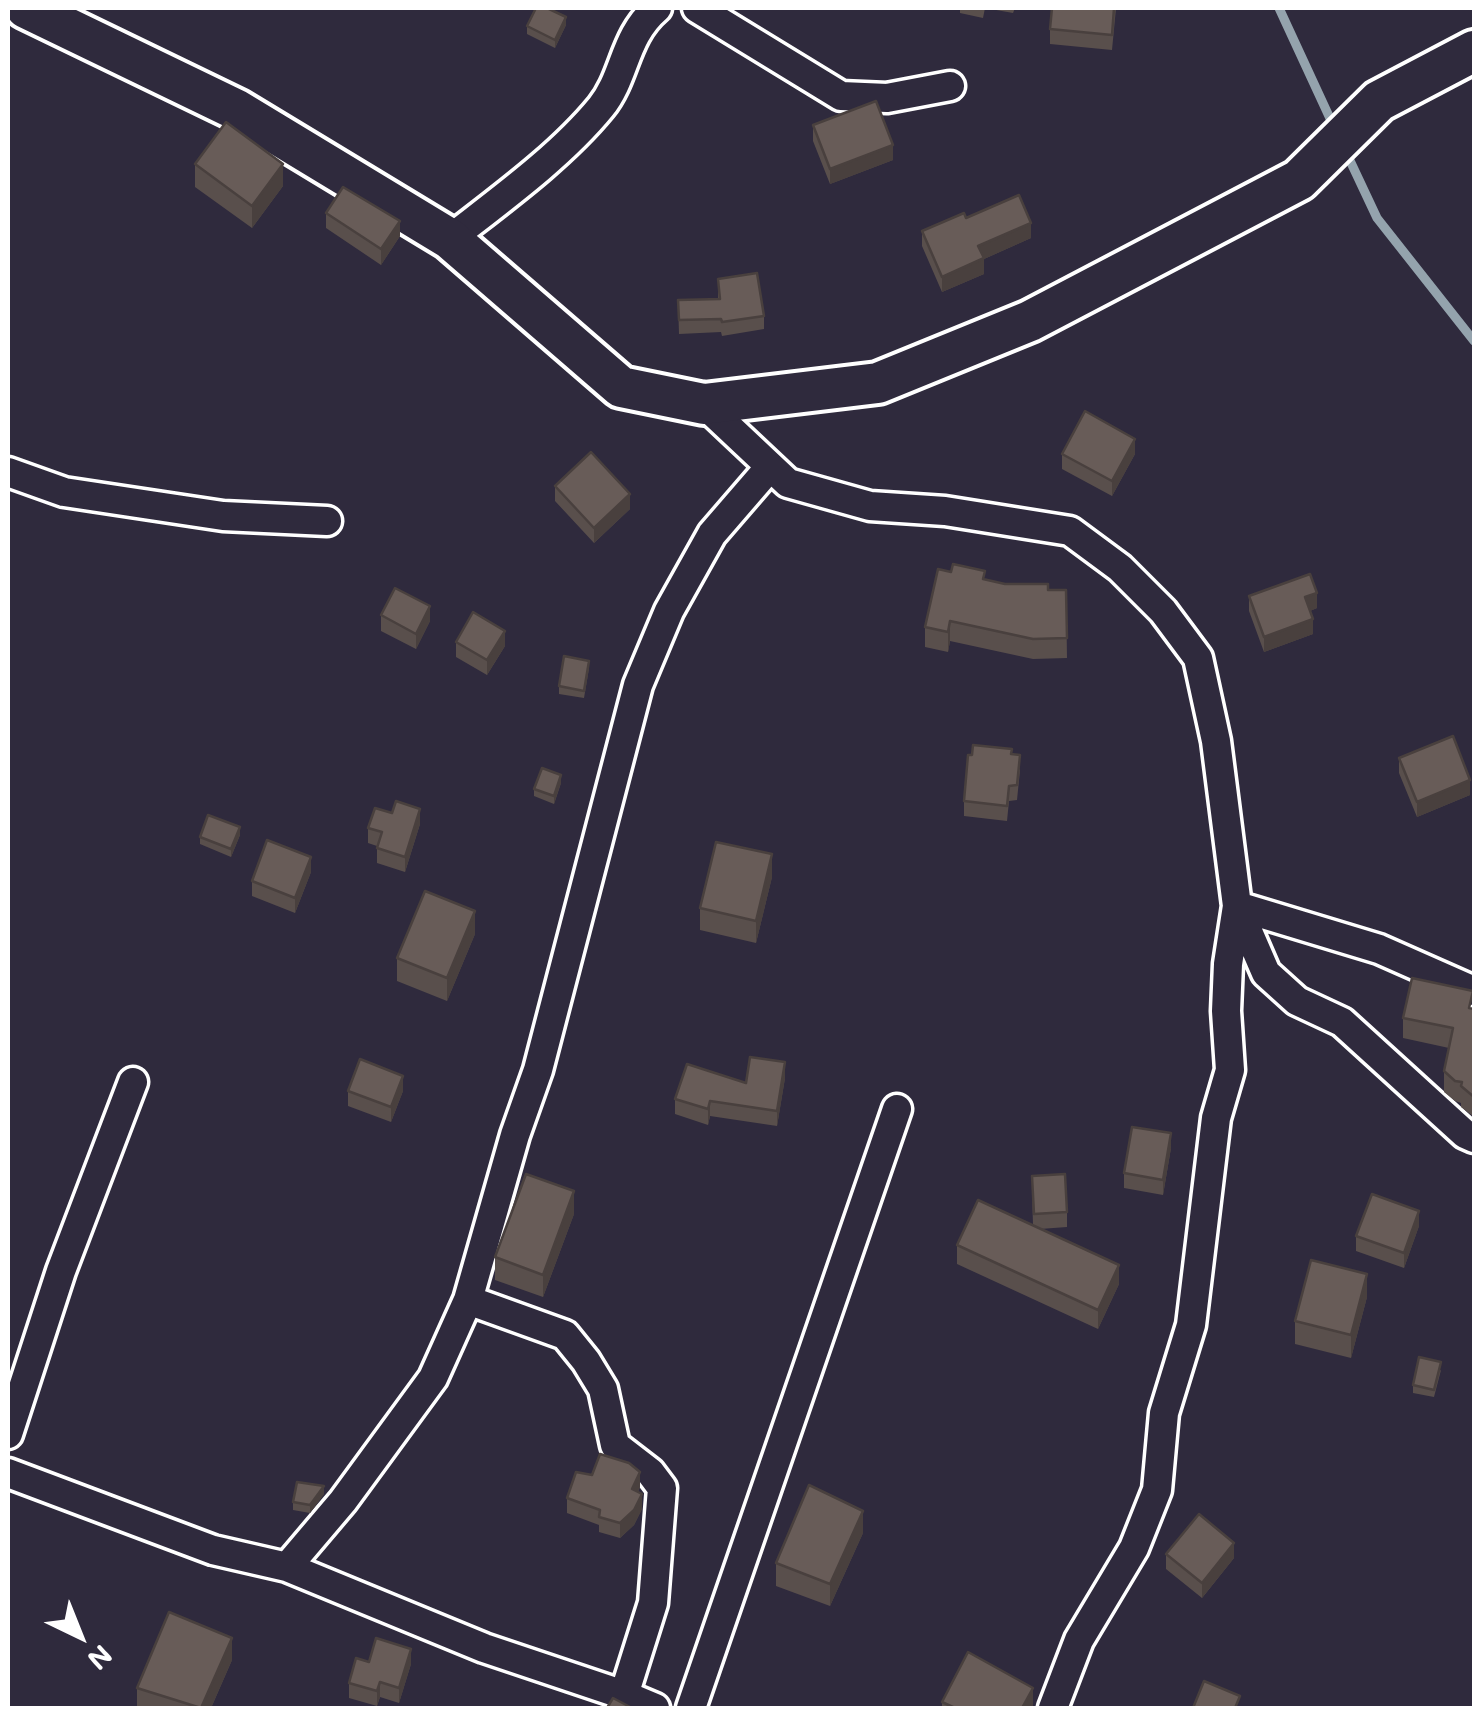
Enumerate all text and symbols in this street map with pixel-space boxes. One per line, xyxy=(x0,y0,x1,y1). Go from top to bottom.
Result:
north arrow xyxy=(30,1586,130,1686)
text: N xyxy=(80,1638,121,1678)

